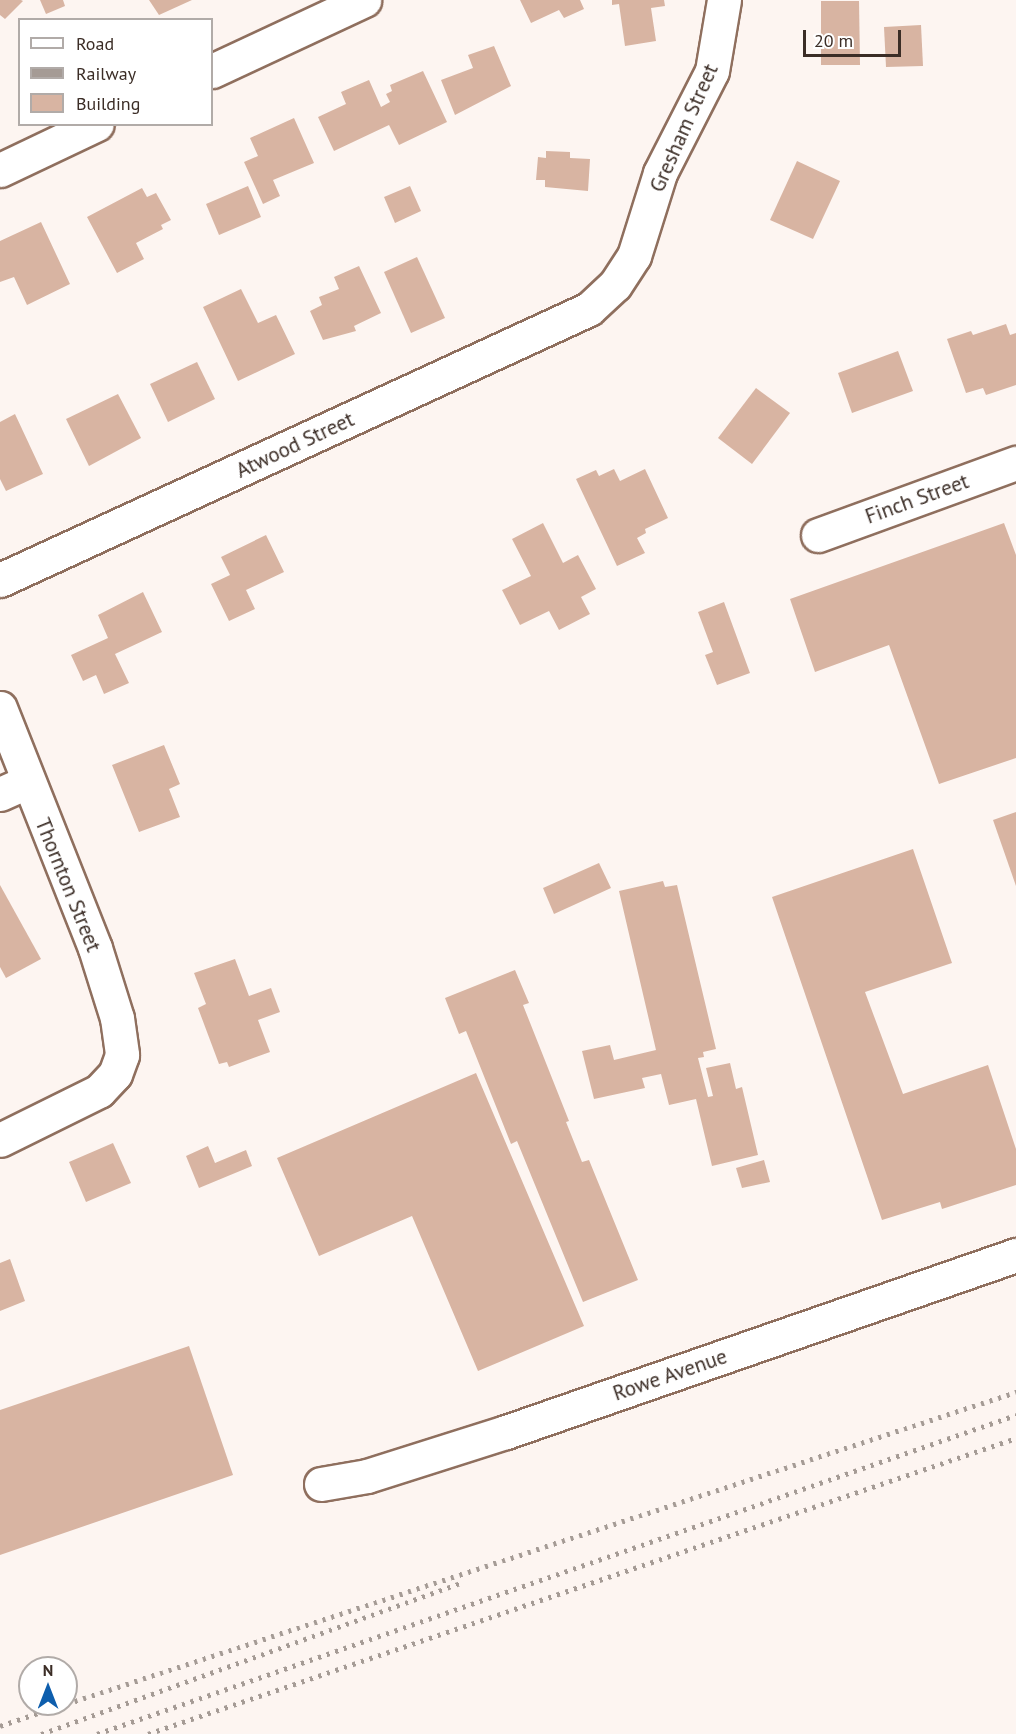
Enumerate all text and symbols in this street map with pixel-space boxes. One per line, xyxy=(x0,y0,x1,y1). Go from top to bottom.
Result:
legend xyxy=(18,18,213,126)
scale bar xyxy=(806,18,904,56)
text: 20 m xyxy=(814,29,853,52)
text: Road xyxy=(76,32,114,55)
street label: Gresham Street xyxy=(644,60,724,196)
text: Railway xyxy=(76,62,136,85)
text: Building xyxy=(76,92,140,115)
street label: Atwood Street xyxy=(232,407,358,483)
street label: Finch Street xyxy=(862,469,972,529)
street label: Thornton Street xyxy=(30,814,106,956)
street label: Rowe Avenue xyxy=(609,1344,731,1406)
north arrow xyxy=(18,1656,78,1716)
text: N xyxy=(43,1660,53,1680)

